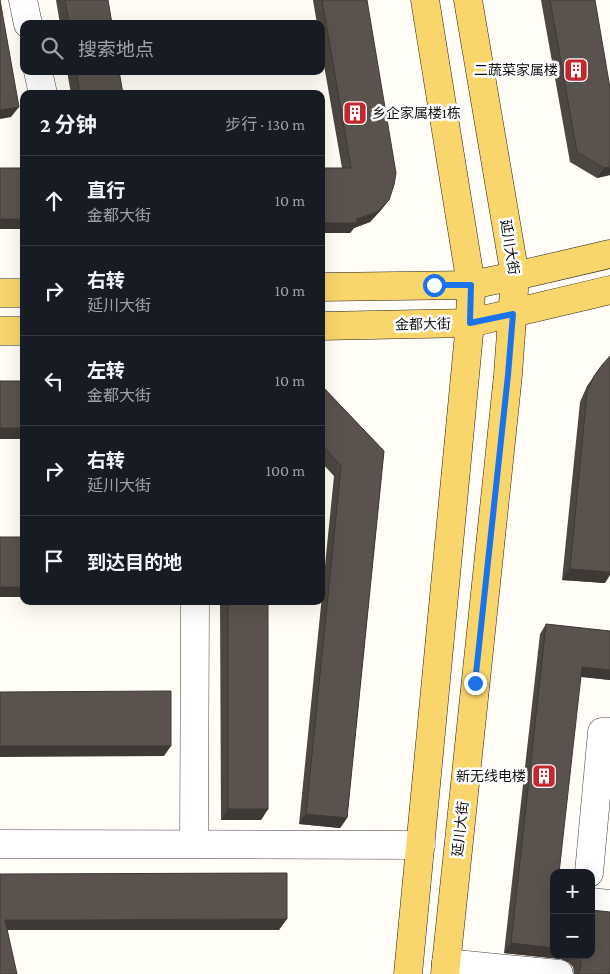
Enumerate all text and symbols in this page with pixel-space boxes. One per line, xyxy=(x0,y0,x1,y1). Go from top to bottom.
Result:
search box xyxy=(20,20,325,75)
icon: search xyxy=(38,34,66,62)
text: 搜索地点 xyxy=(78,39,154,60)
building icon: 二蔬菜家属楼 xyxy=(563,57,589,83)
place label: 二蔬菜家属楼 xyxy=(474,62,558,78)
building icon: 乡企家属楼1栋 xyxy=(342,100,368,126)
place label: 乡企家属楼1栋 xyxy=(372,105,461,121)
text: 2 分钟 xyxy=(40,113,97,137)
text: 步行 · 130 m xyxy=(225,116,305,133)
text: 直行 xyxy=(87,180,125,201)
icon: ahead xyxy=(40,187,68,215)
text: 10 m xyxy=(275,192,305,209)
text: 金都大街 xyxy=(87,207,151,224)
street label: 延川大街 xyxy=(498,218,522,276)
text: 右转 xyxy=(87,270,125,291)
route start xyxy=(423,274,446,297)
icon: right xyxy=(40,277,68,305)
text: 10 m xyxy=(275,282,305,299)
text: 延川大街 xyxy=(87,297,151,314)
street label: 金都大街 xyxy=(395,316,451,332)
text: 左转 xyxy=(87,360,125,381)
icon: left xyxy=(40,367,68,395)
text: 10 m xyxy=(275,372,305,389)
text: 金都大街 xyxy=(87,387,151,404)
text: 右转 xyxy=(87,450,125,471)
icon: right xyxy=(40,457,68,485)
text: 100 m xyxy=(266,462,305,479)
text: 延川大街 xyxy=(87,477,151,494)
icon: arrive xyxy=(40,547,68,575)
text: 到达目的地 xyxy=(87,552,182,573)
route end xyxy=(464,672,487,695)
building icon: 新无线电楼 xyxy=(531,763,557,789)
place label: 新无线电楼 xyxy=(456,768,526,784)
street label: 延川大街 xyxy=(449,800,471,858)
map controls xyxy=(550,869,595,959)
button: + xyxy=(550,869,595,914)
button: − xyxy=(550,914,595,959)

